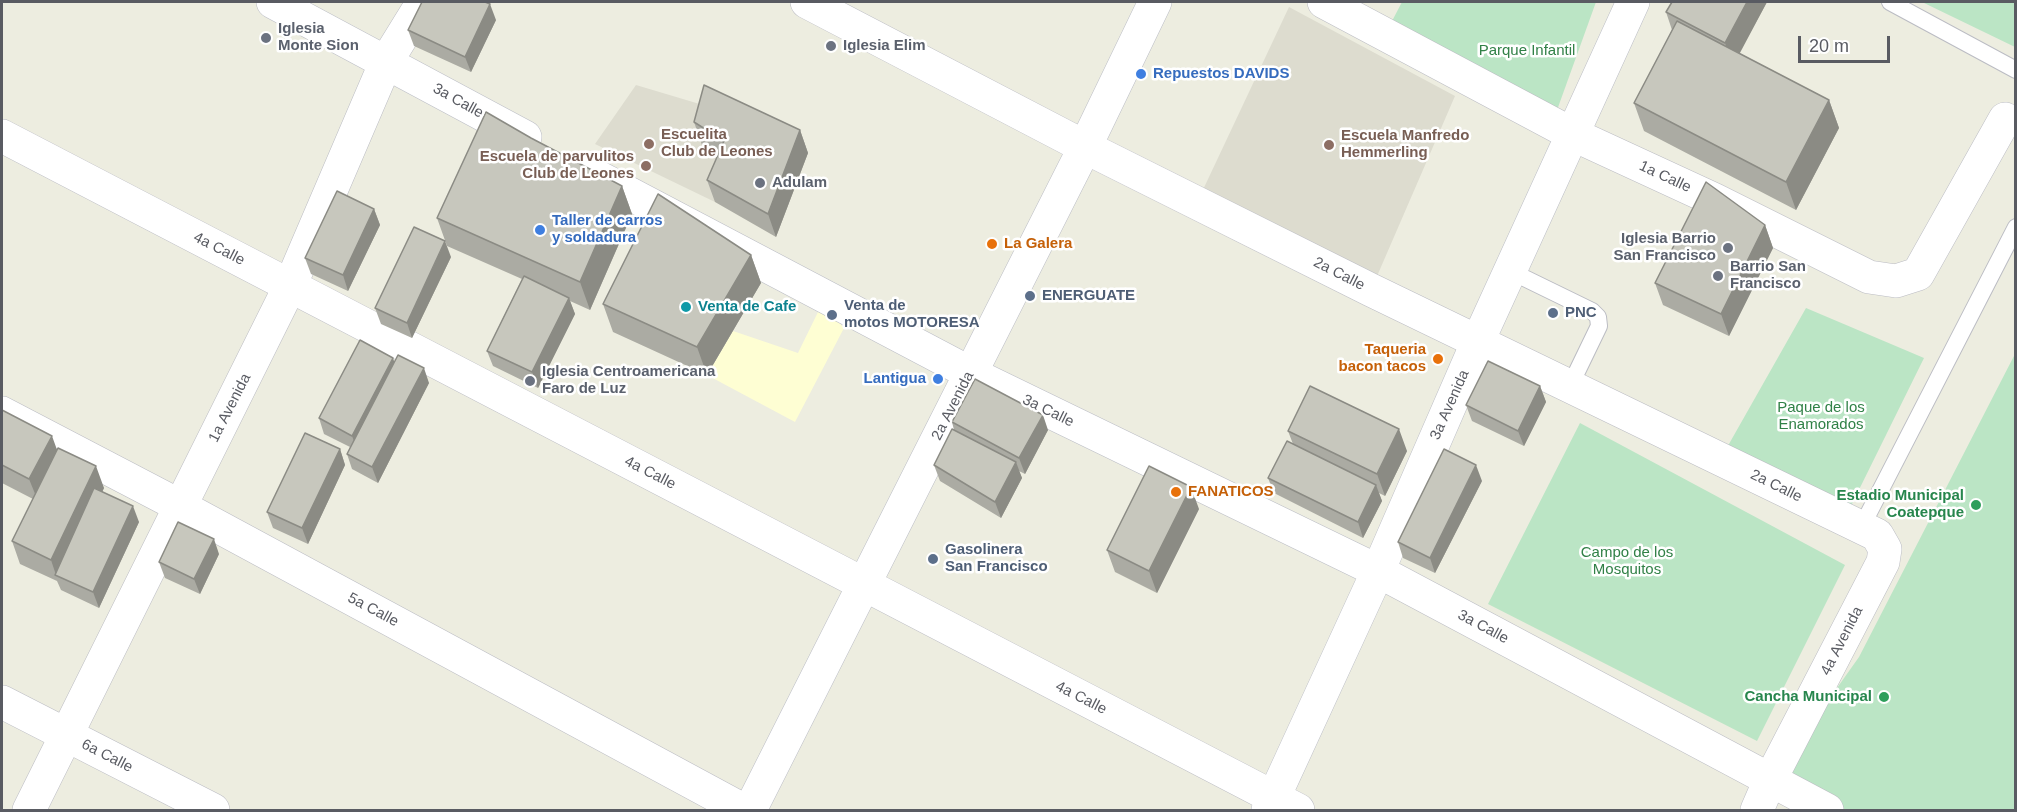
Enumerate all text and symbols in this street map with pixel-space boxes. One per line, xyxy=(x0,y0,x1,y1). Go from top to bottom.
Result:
place label: Iglesia Monte Sion xyxy=(278,20,359,55)
scale bar xyxy=(1801,24,1892,62)
marker: Iglesia Monte Sion xyxy=(259,31,273,45)
text: 20 m xyxy=(1809,36,1849,56)
place label: Iglesia Elim xyxy=(843,37,926,55)
marker: Iglesia Elim xyxy=(824,39,838,53)
park label: Parque Infantil xyxy=(1479,42,1575,60)
place label: Repuestos DAVIDS xyxy=(1153,65,1289,83)
marker: Repuestos DAVIDS xyxy=(1134,67,1148,81)
street label: 3a Calle xyxy=(430,80,486,122)
place label: Escuelita Club de Leones xyxy=(661,126,773,161)
place label: Escuela Manfredo Hemmerling xyxy=(1341,127,1469,162)
marker: Escuelita Club de Leones xyxy=(642,137,656,151)
marker: Escuela Manfredo Hemmerling xyxy=(1322,138,1336,152)
place label: Escuela de parvulitos Club de Leones xyxy=(480,148,634,183)
street label: 1a Calle xyxy=(1636,157,1694,197)
marker: Escuela de parvulitos Club de Leones xyxy=(639,159,653,173)
place label: Adulam xyxy=(772,174,827,192)
marker: Adulam xyxy=(753,176,767,190)
place label: Taller de carros y soldadura xyxy=(552,212,663,247)
marker: Taller de carros y soldadura xyxy=(533,223,547,237)
street label: 4a Calle xyxy=(190,228,248,270)
place label: Iglesia Barrio San Francisco xyxy=(1613,230,1716,265)
place label: La Galera xyxy=(1004,235,1072,253)
marker: La Galera xyxy=(985,237,999,251)
marker: Iglesia Barrio San Francisco xyxy=(1721,241,1735,255)
street label: 2a Calle xyxy=(1310,253,1368,295)
place label: Barrio San Francisco xyxy=(1730,258,1806,293)
marker: Barrio San Francisco xyxy=(1711,269,1725,283)
place label: ENERGUATE xyxy=(1042,287,1135,305)
marker: ENERGUATE xyxy=(1023,289,1037,303)
place label: Venta de motos MOTORESA xyxy=(844,297,980,332)
place label: Venta de Cafe xyxy=(698,298,796,316)
marker: Venta de Cafe xyxy=(679,300,693,314)
place label: PNC xyxy=(1565,304,1597,322)
marker: PNC xyxy=(1546,306,1560,320)
marker: Venta de motos MOTORESA xyxy=(825,308,839,322)
place label: Taqueria bacon tacos xyxy=(1338,341,1426,376)
marker: Taqueria bacon tacos xyxy=(1431,352,1445,366)
place label: Iglesia Centroamericana Faro de Luz xyxy=(542,363,715,398)
street label: 3a Avenida xyxy=(1427,367,1473,443)
street label: 2a Avenida xyxy=(928,369,978,443)
place label: Lantigua xyxy=(864,370,926,388)
street label: 1a Avenida xyxy=(205,371,255,445)
marker: Lantigua xyxy=(931,372,945,386)
marker: Iglesia Centroamericana Faro de Luz xyxy=(523,374,537,388)
street label: 3a Calle xyxy=(1019,391,1077,431)
park label: Paque de los Enamorados xyxy=(1777,399,1865,434)
street label: 4a Calle xyxy=(621,452,679,494)
street label: 2a Calle xyxy=(1747,466,1805,506)
place label: FANATICOS xyxy=(1188,483,1274,501)
marker: FANATICOS xyxy=(1169,485,1183,499)
place label: Estadio Municipal Coatepque xyxy=(1836,487,1964,522)
marker: Estadio Municipal Coatepque xyxy=(1969,498,1983,512)
place label: Gasolinera San Francisco xyxy=(945,541,1048,576)
park label: Campo de los Mosquitos xyxy=(1581,544,1673,579)
marker: Gasolinera San Francisco xyxy=(926,552,940,566)
street label: 5a Calle xyxy=(344,589,402,631)
street label: 4a Avenida xyxy=(1817,604,1867,678)
street label: 3a Calle xyxy=(1454,606,1512,648)
street label: 4a Calle xyxy=(1052,677,1110,719)
place label: Cancha Municipal xyxy=(1744,688,1872,706)
marker: Cancha Municipal xyxy=(1877,690,1891,704)
street label: 6a Calle xyxy=(78,735,136,777)

